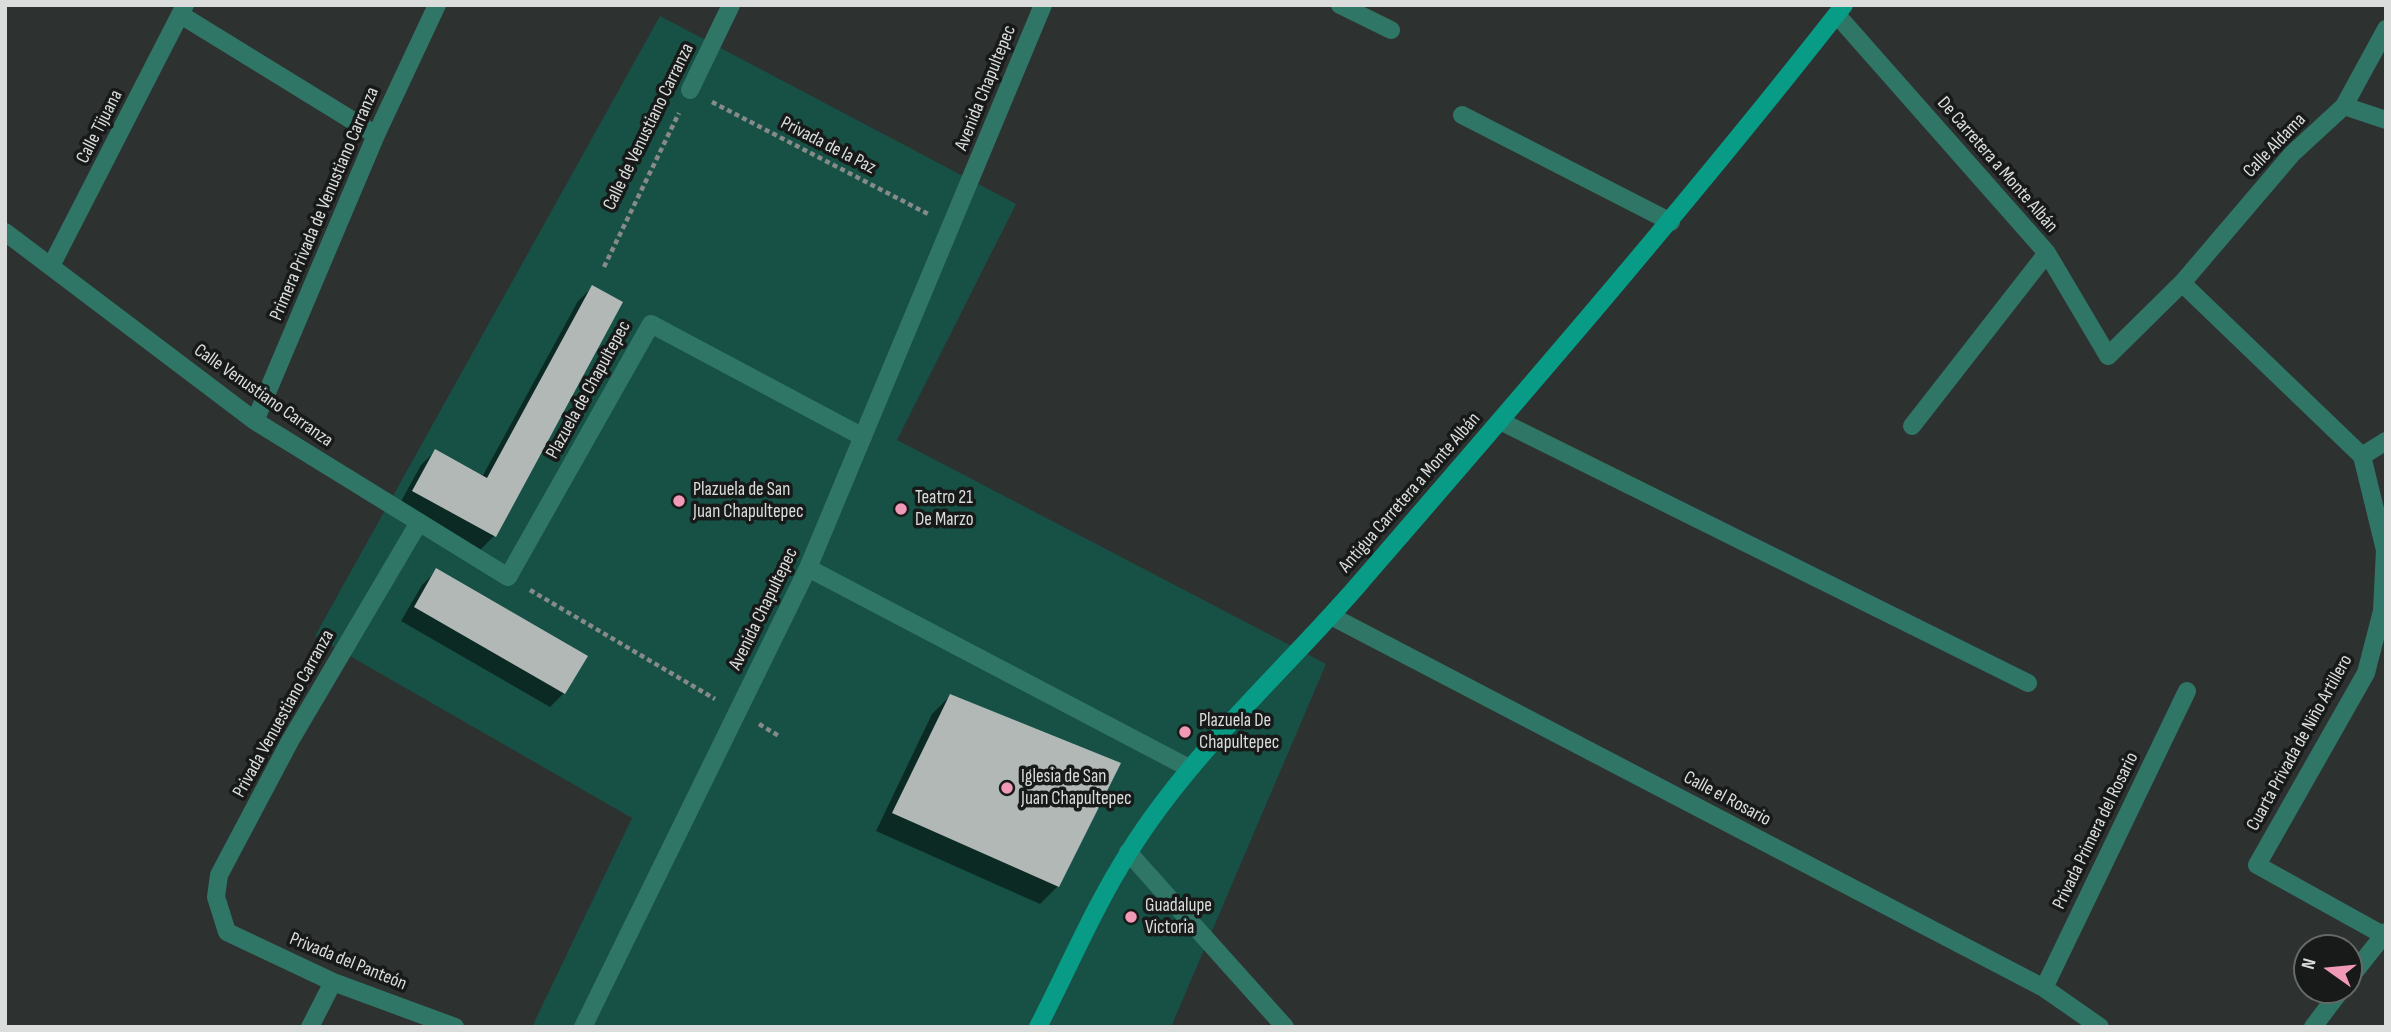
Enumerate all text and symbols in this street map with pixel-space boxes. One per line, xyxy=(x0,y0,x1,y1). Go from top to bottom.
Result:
street label: Avenida Chapultepec xyxy=(951,22,1021,154)
street label: Calle de Venustiano Carranza xyxy=(599,40,699,214)
street label: Primera Privada de Venustiano Carranza xyxy=(265,84,385,324)
street label: Calle Tijuana xyxy=(72,87,128,167)
street label: De Carretera a Monte Albán xyxy=(1932,92,2062,238)
street label: Calle Aldama xyxy=(2239,109,2311,183)
street label: Privada de la Paz xyxy=(776,112,880,180)
street label: Plazuela de Chapultepec xyxy=(542,317,636,463)
street label: Calle Venustiano Carranza xyxy=(189,339,337,453)
street label: Antigua Carretera a Monte Albán xyxy=(1334,408,1486,578)
place label: Plazuela de San Juan Chapultepec xyxy=(693,479,804,523)
place label: Teatro 21 De Marzo xyxy=(915,487,974,531)
marker: Plazuela de San Juan Chapultepec xyxy=(671,493,687,509)
marker: Teatro 21 De Marzo xyxy=(893,501,909,517)
street label: Avenida Chapultepec xyxy=(725,544,803,674)
street label: Privada Venuestiano Carranza xyxy=(228,626,340,802)
street label: Cuarta Privada de Niño Artillero xyxy=(2242,651,2358,835)
place label: Plazuela De Chapultepec xyxy=(1199,710,1279,754)
marker: Plazuela De Chapultepec xyxy=(1177,724,1193,740)
street label: Privada Primera del Rosario xyxy=(2048,749,2144,913)
place label: Iglesia de San Juan Chapultepec xyxy=(1021,766,1132,810)
street label: Calle el Rosario xyxy=(1679,767,1775,831)
marker: Iglesia de San Juan Chapultepec xyxy=(999,780,1015,796)
place label: Guadalupe Victoria xyxy=(1145,895,1212,939)
marker: Guadalupe Victoria xyxy=(1123,909,1139,925)
street label: Privada del Panteón xyxy=(286,928,410,996)
north arrow xyxy=(2293,934,2363,1004)
text: N xyxy=(2297,956,2322,972)

